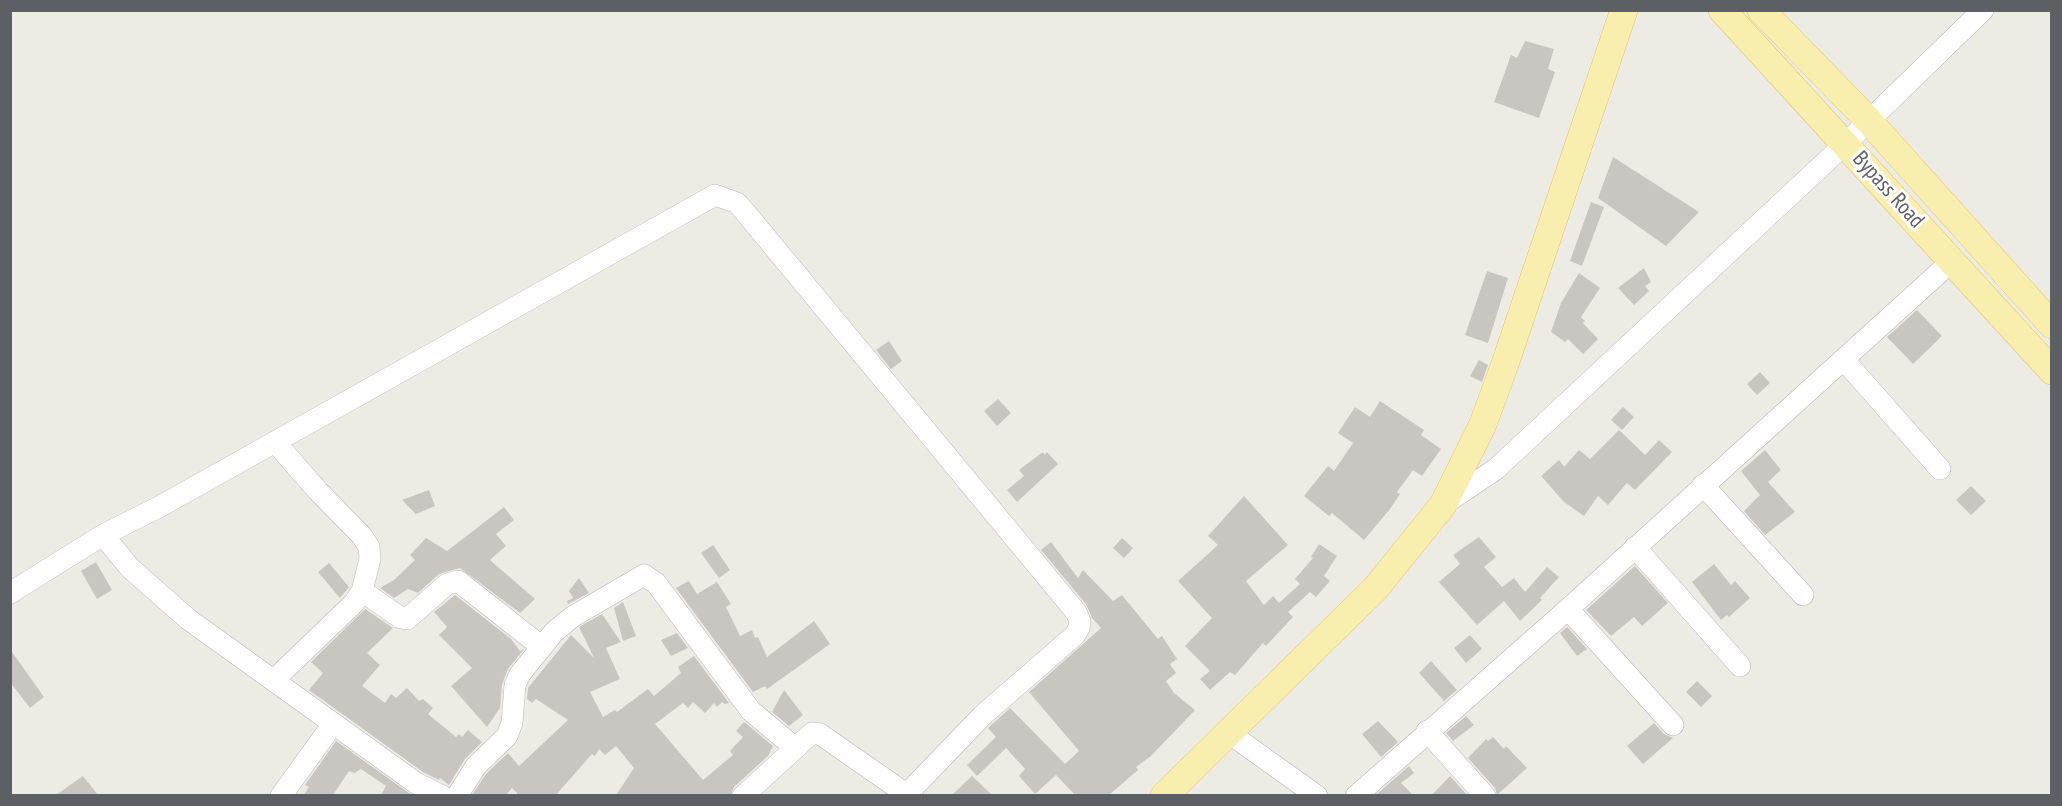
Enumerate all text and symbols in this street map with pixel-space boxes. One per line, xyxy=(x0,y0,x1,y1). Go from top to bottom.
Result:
street label: Bypass Road xyxy=(1847,146,1929,234)

